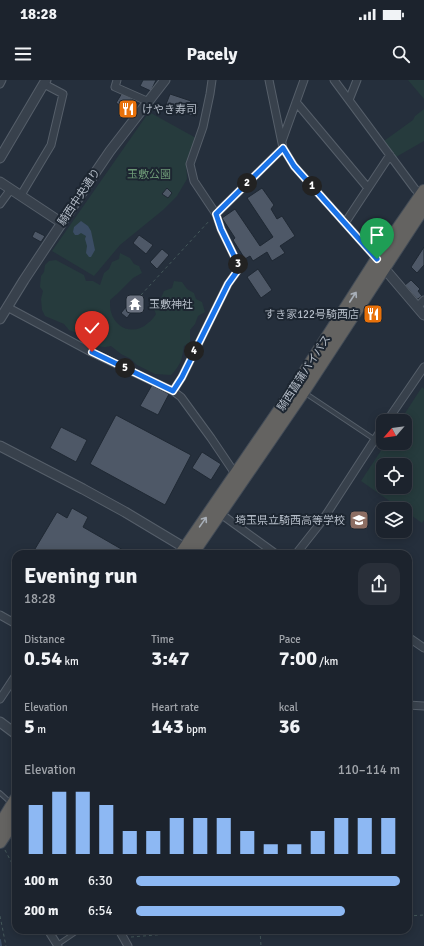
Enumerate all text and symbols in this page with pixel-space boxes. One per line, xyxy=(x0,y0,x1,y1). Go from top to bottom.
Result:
text: 18:28 xyxy=(20,5,57,23)
icon: menu xyxy=(12,43,34,65)
text: Pacely xyxy=(186,43,238,65)
icon: search xyxy=(390,43,412,65)
restaurant icon: けやき寿司 xyxy=(117,98,139,120)
place label: けやき寿司 xyxy=(142,103,197,116)
street label: 騎西中央通り xyxy=(55,166,103,228)
park label: 玉敷公園 xyxy=(127,168,171,181)
pin: 2 xyxy=(237,173,257,193)
text: 2 xyxy=(244,176,250,189)
pin: 1 xyxy=(302,176,322,196)
text: 1 xyxy=(309,179,315,192)
pin xyxy=(360,218,394,259)
icon: arrive xyxy=(366,224,388,246)
pin: 3 xyxy=(228,254,248,274)
text: 3 xyxy=(235,257,241,270)
one-way arrow xyxy=(349,292,357,303)
temple icon: 玉敷神社 xyxy=(124,293,146,315)
place label: 玉敷神社 xyxy=(149,298,193,311)
restaurant icon: すき家122号騎西店 xyxy=(362,303,384,325)
place label: すき家122号騎西店 xyxy=(264,308,359,321)
pin xyxy=(75,311,109,352)
icon: check xyxy=(81,317,103,339)
street label: 騎西菖蒲バイパス xyxy=(275,333,333,413)
pin: 4 xyxy=(184,341,204,361)
text: 4 xyxy=(191,344,197,357)
pin: 5 xyxy=(115,358,135,378)
text: 5 xyxy=(122,361,128,374)
north arrow xyxy=(376,414,412,450)
map controls xyxy=(376,414,412,538)
button: locate xyxy=(376,458,412,494)
button: layers xyxy=(376,502,412,538)
school or university icon: 埼玉県立騎西高等学校 xyxy=(348,509,370,531)
place label: 埼玉県立騎西高等学校 xyxy=(235,514,345,527)
one-way arrow xyxy=(199,517,207,528)
text: Evening run xyxy=(24,562,138,589)
button: share xyxy=(358,563,400,605)
text: 18:28 xyxy=(24,591,56,607)
text: Distance xyxy=(24,633,65,646)
text: Time xyxy=(151,633,174,646)
text: Pace xyxy=(279,633,301,646)
text: 0.54 xyxy=(24,646,62,671)
text: 3:47 xyxy=(151,646,190,671)
text: 7:00 xyxy=(279,646,317,671)
text: km xyxy=(62,655,79,668)
text: /km xyxy=(317,655,338,668)
text: Elevation xyxy=(24,701,68,714)
text: Heart rate xyxy=(151,701,199,714)
text: kcal xyxy=(279,701,298,714)
text: 5 xyxy=(24,714,35,739)
text: 143 xyxy=(151,714,184,739)
text: 36 xyxy=(279,714,300,739)
text: m xyxy=(35,723,46,736)
text: bpm xyxy=(184,723,207,736)
text: Elevation xyxy=(24,762,76,778)
text: 110–114 m xyxy=(338,762,400,778)
text: 100 m xyxy=(24,873,58,889)
text: 6:30 xyxy=(88,873,113,889)
text: 200 m xyxy=(24,903,58,919)
text: 6:54 xyxy=(88,903,113,919)

